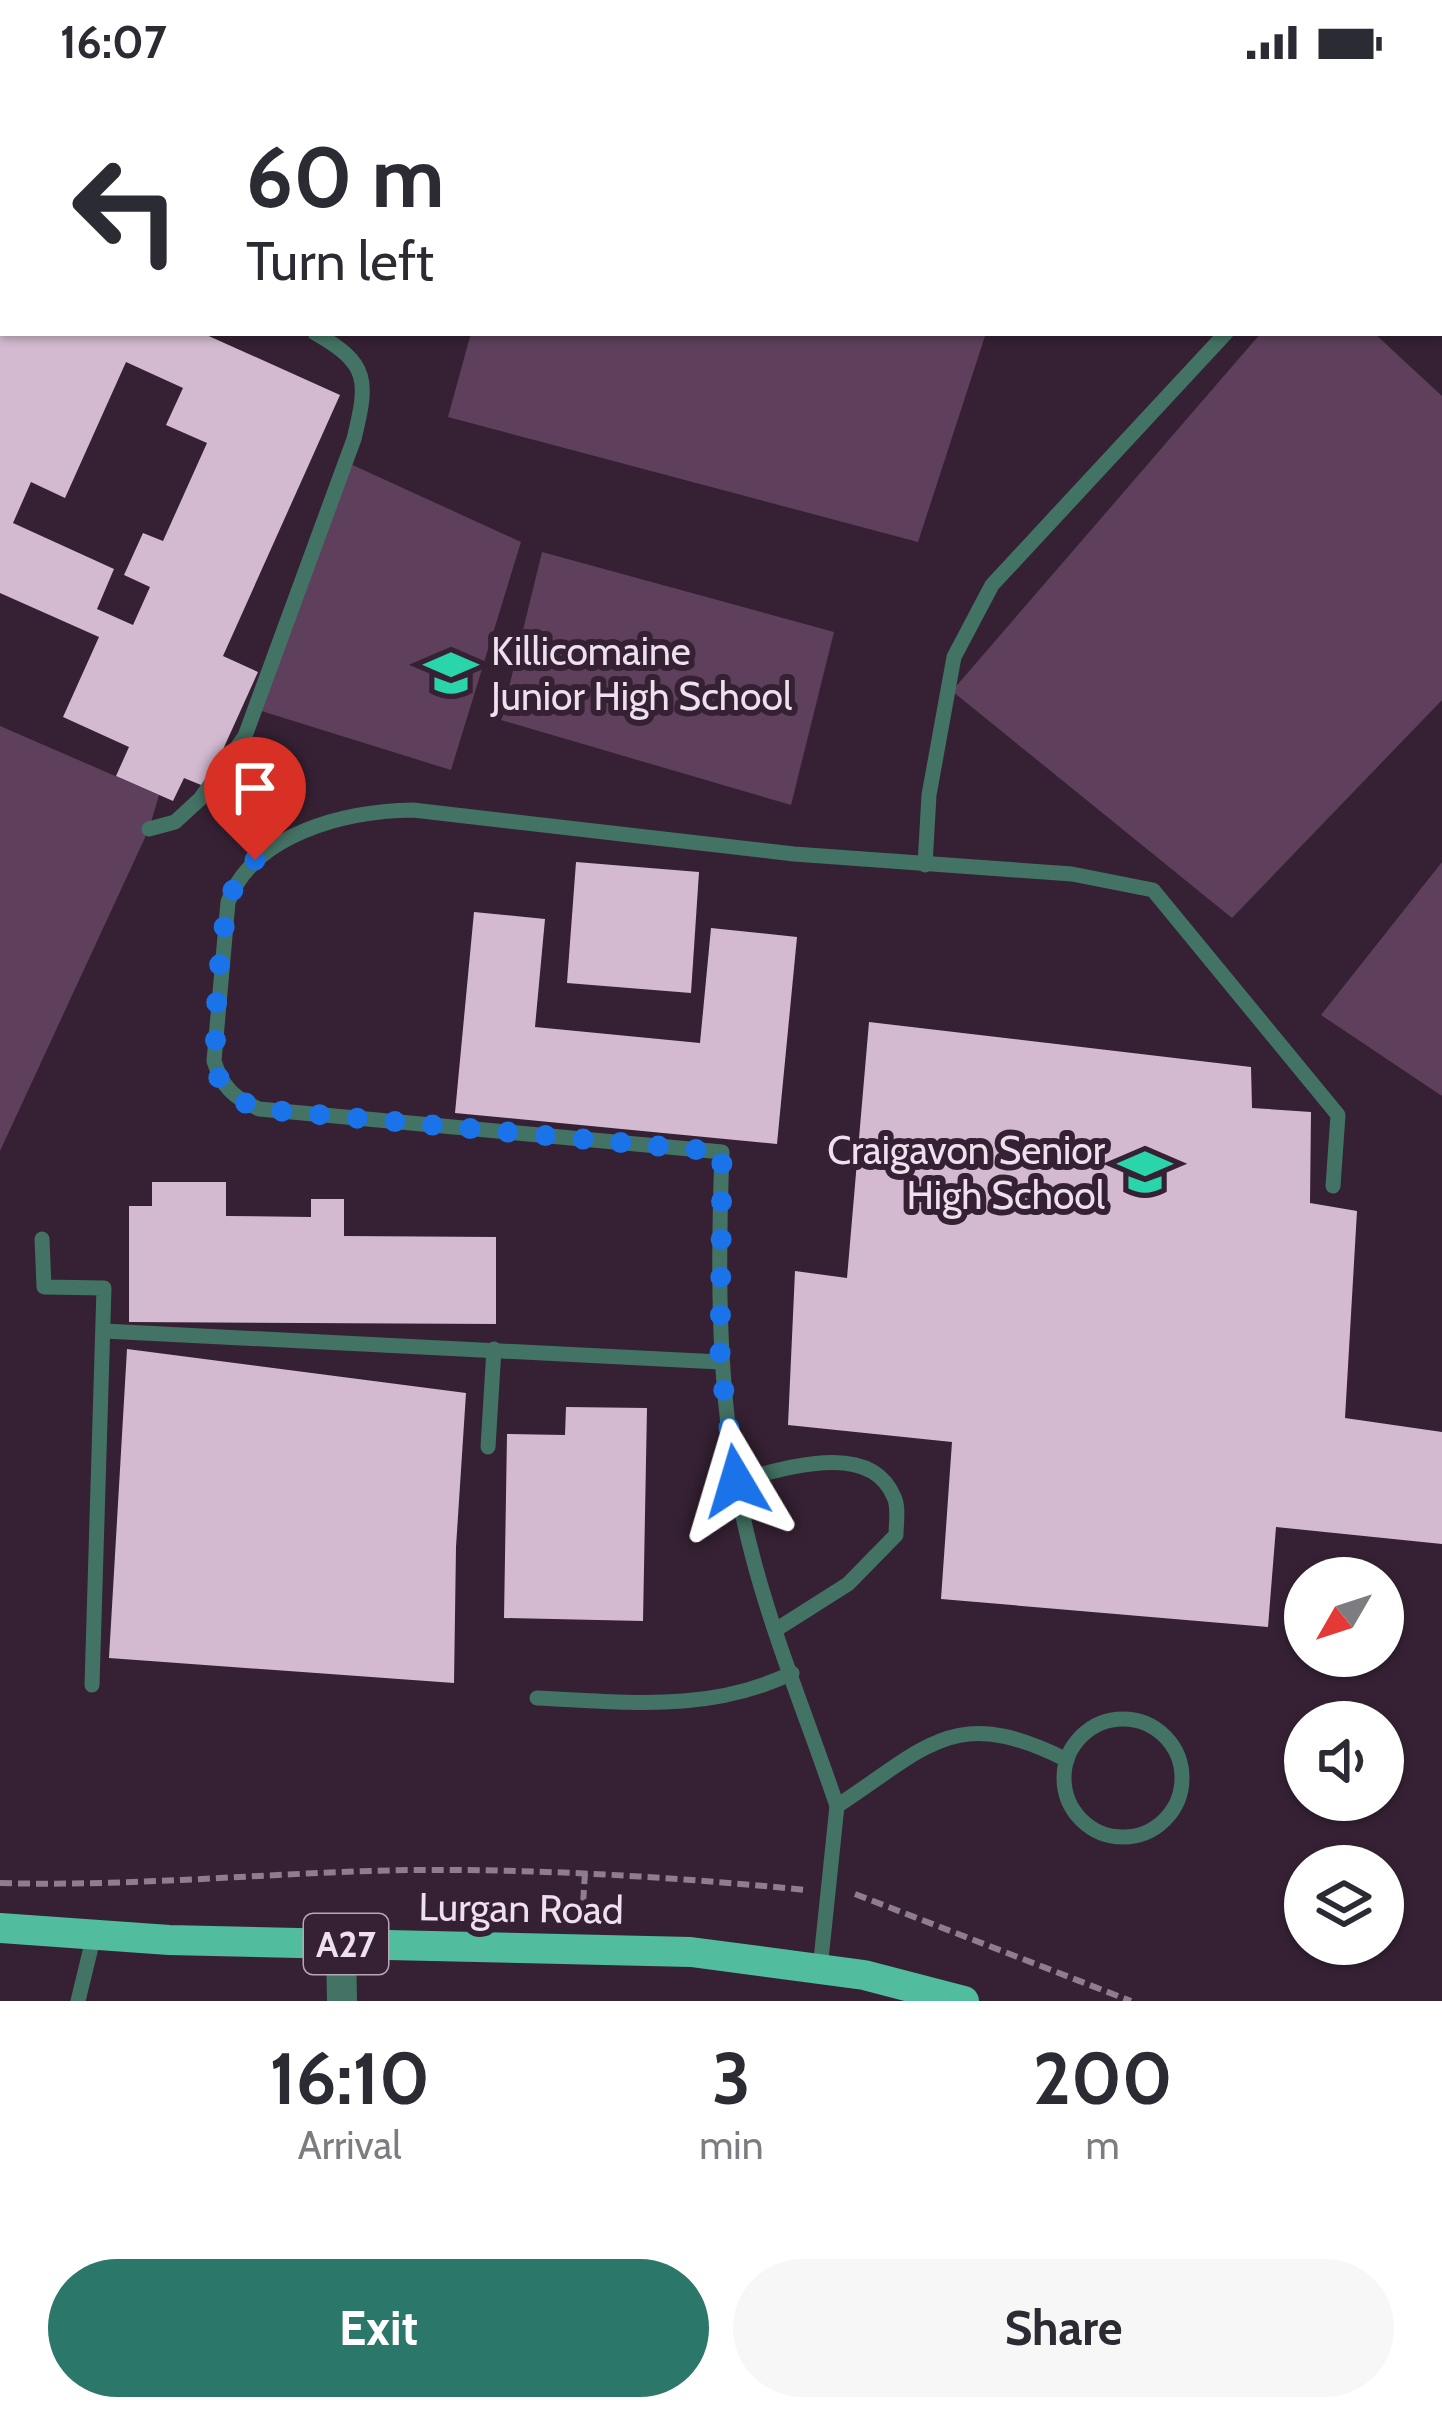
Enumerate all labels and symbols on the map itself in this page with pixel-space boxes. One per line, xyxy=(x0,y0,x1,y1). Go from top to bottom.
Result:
place label: Killicomaine Junior High School xyxy=(490,627,792,720)
school or university icon: Killicomaine Junior High School xyxy=(422,644,480,702)
pin xyxy=(204,737,306,860)
place label: Craigavon Senior High School xyxy=(827,1126,1106,1219)
school or university icon: Craigavon Senior High School xyxy=(1116,1143,1174,1201)
position arrow xyxy=(673,1418,799,1544)
north arrow xyxy=(1284,1557,1404,1677)
street label: Lurgan Road xyxy=(418,1882,624,1934)
road number: A27 xyxy=(304,1914,388,1974)

